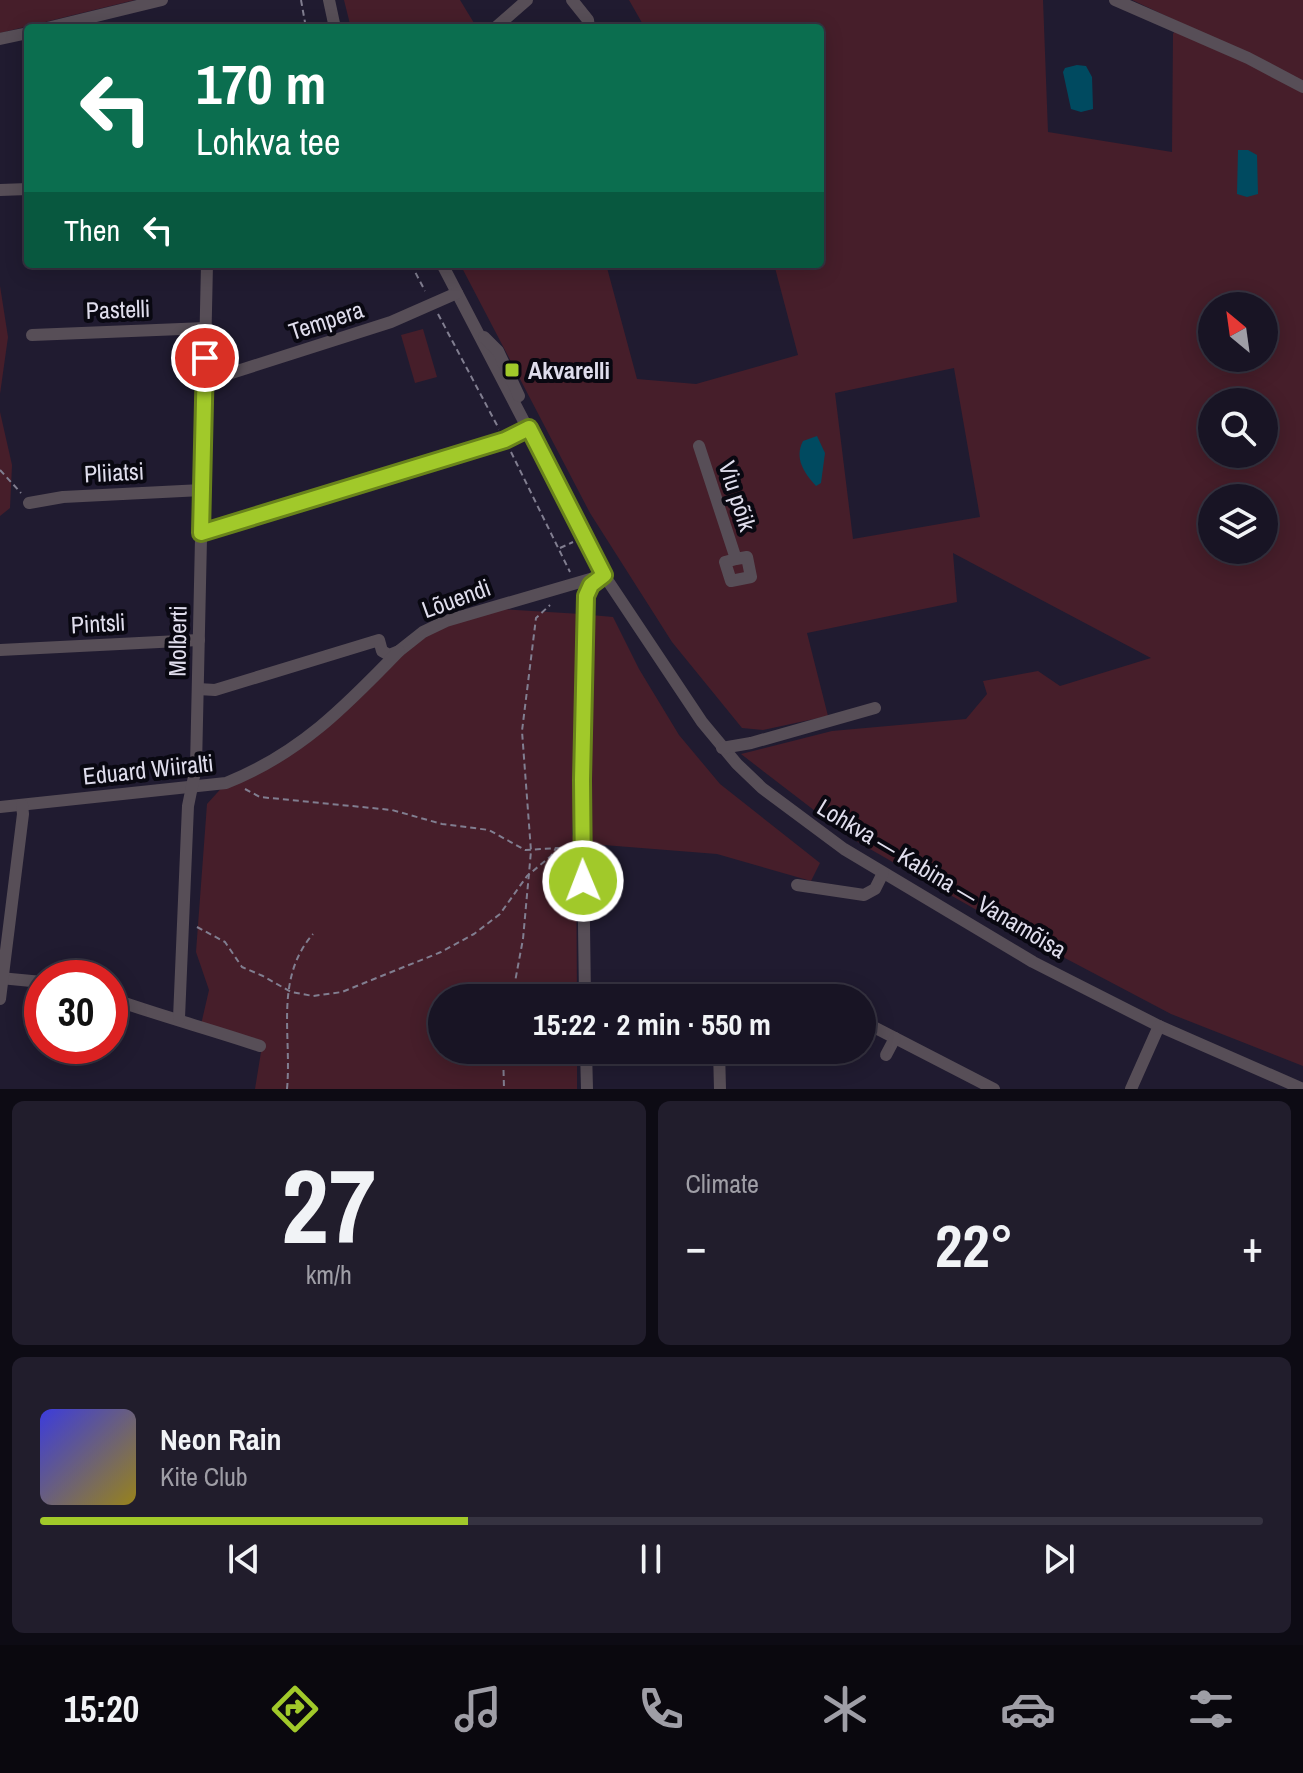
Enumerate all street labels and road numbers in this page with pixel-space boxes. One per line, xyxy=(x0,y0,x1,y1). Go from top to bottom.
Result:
street label: Pastelli xyxy=(85,292,151,326)
street label: Tempera xyxy=(285,293,367,347)
street label: Pliiatsi xyxy=(83,454,145,490)
street label: Viu põik xyxy=(712,457,764,535)
street label: Lõuendi xyxy=(417,571,495,625)
street label: Molberti xyxy=(160,605,194,677)
street label: Pintsli xyxy=(70,606,126,640)
street label: Eduard Wiiralti xyxy=(81,746,215,792)
street label: Lohkva — Kabina — Vanamõisa xyxy=(812,791,1073,965)

